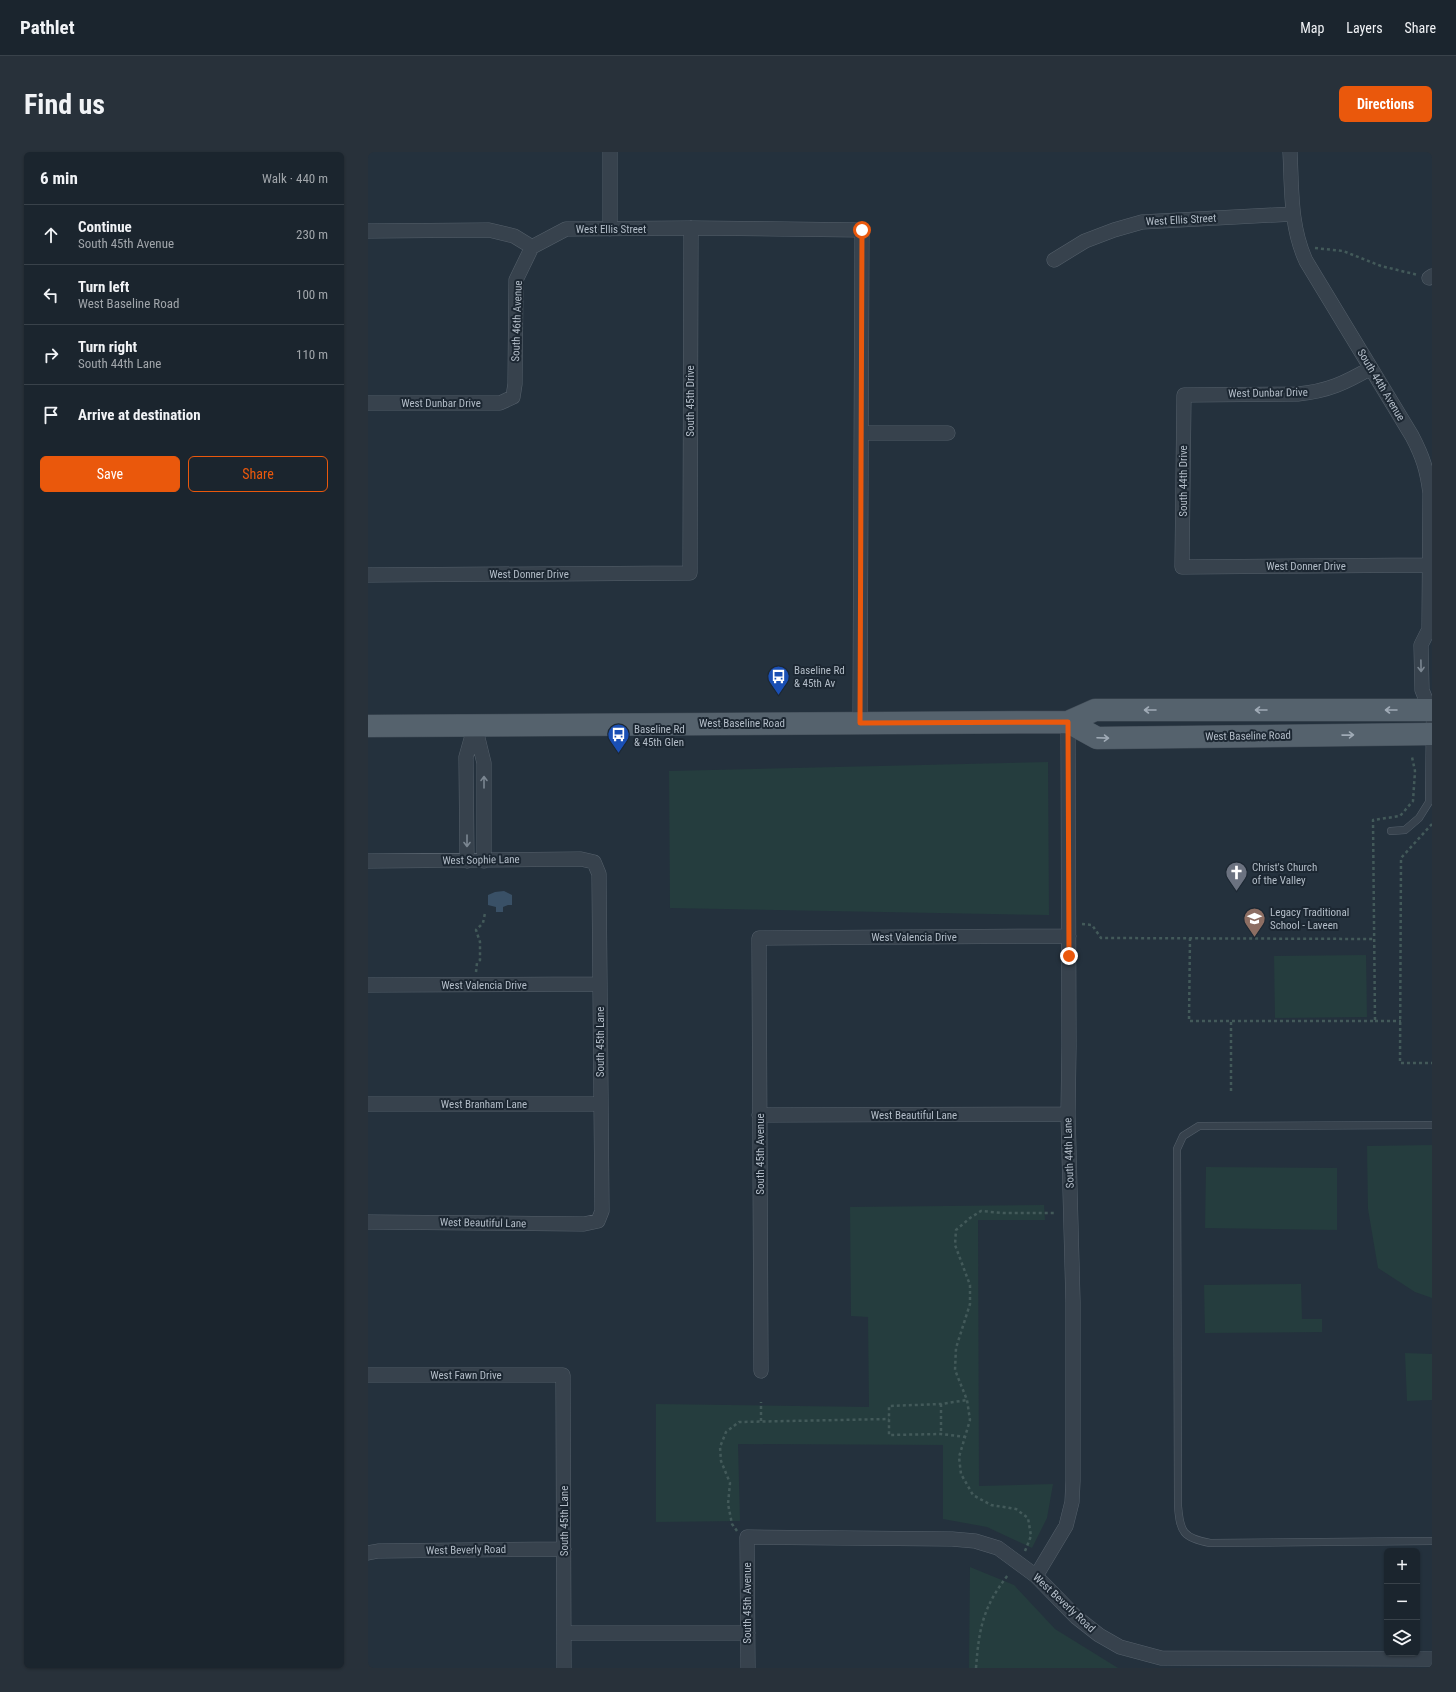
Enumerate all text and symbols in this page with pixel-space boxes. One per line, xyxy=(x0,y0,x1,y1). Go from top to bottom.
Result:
text: Pathlet xyxy=(20,16,75,39)
text: Map xyxy=(1300,20,1324,36)
text: Layers xyxy=(1346,20,1383,36)
text: Share xyxy=(1405,20,1436,36)
button: Directions xyxy=(1339,86,1432,122)
text: Find us xyxy=(24,88,105,121)
text: 6 min xyxy=(40,168,78,188)
text: Walk · 440 m xyxy=(262,171,328,186)
street label: West Ellis Street xyxy=(1145,212,1217,228)
text: Continue xyxy=(78,218,132,236)
route start xyxy=(853,221,871,239)
street label: West Ellis Street xyxy=(576,223,646,236)
icon: ahead xyxy=(40,224,62,246)
text: 230 m xyxy=(296,227,328,242)
text: South 45th Avenue xyxy=(78,236,174,251)
text: Turn left xyxy=(78,278,129,296)
street label: South 46th Avenue xyxy=(509,280,525,362)
icon: left xyxy=(40,284,62,306)
text: 100 m xyxy=(296,287,328,302)
text: West Baseline Road xyxy=(78,296,179,311)
text: Turn right xyxy=(78,338,137,356)
icon: right xyxy=(40,344,62,366)
text: 110 m xyxy=(296,347,328,362)
street label: South 44th Avenue xyxy=(1355,347,1407,423)
text: South 44th Lane xyxy=(78,356,161,371)
street label: South 45th Drive xyxy=(684,365,697,437)
street label: West Dunbar Drive xyxy=(1228,386,1308,400)
street label: West Dunbar Drive xyxy=(401,397,481,410)
icon: arrive xyxy=(40,404,62,426)
text: Arrive at destination xyxy=(78,406,201,424)
street label: South 44th Drive xyxy=(1177,445,1190,517)
button: Save xyxy=(40,456,180,492)
button: Share xyxy=(188,456,328,492)
street label: West Donner Drive xyxy=(1266,560,1346,573)
street label: West Donner Drive xyxy=(489,568,569,581)
one-way arrow xyxy=(1417,659,1425,672)
bus stop icon: Baseline Rd & 45th Av xyxy=(765,663,791,696)
place label: Baseline Rd & 45th Av xyxy=(794,664,845,690)
one-way arrow xyxy=(1144,706,1157,714)
one-way arrow xyxy=(1255,706,1268,714)
one-way arrow xyxy=(1385,706,1398,714)
street label: West Baseline Road xyxy=(699,717,785,730)
bus stop icon: Baseline Rd & 45th Glen xyxy=(605,722,631,755)
place label: Baseline Rd & 45th Glen xyxy=(634,723,685,749)
street label: West Baseline Road xyxy=(1205,729,1291,743)
one-way arrow xyxy=(1341,731,1354,739)
one-way arrow xyxy=(1096,734,1109,741)
one-way arrow xyxy=(480,776,488,789)
one-way arrow xyxy=(463,834,471,847)
street label: West Sophie Lane xyxy=(442,853,520,867)
church icon: Christ's Church of the Valley xyxy=(1223,860,1249,893)
place label: Christ's Church of the Valley xyxy=(1252,861,1317,887)
school or university icon: Legacy Traditional School - Laveen xyxy=(1242,905,1268,938)
place label: Legacy Traditional School - Laveen xyxy=(1270,906,1349,932)
street label: West Valencia Drive xyxy=(871,931,957,944)
route end xyxy=(1060,947,1078,965)
street label: West Valencia Drive xyxy=(441,979,527,992)
street label: South 45th Lane xyxy=(594,1007,607,1077)
street label: West Branham Lane xyxy=(441,1098,527,1111)
street label: West Beautiful Lane xyxy=(871,1109,957,1122)
street label: South 45th Avenue xyxy=(754,1113,767,1195)
street label: South 44th Lane xyxy=(1061,1118,1077,1188)
street label: West Beautiful Lane xyxy=(440,1216,526,1230)
street label: West Fawn Drive xyxy=(430,1369,502,1382)
street label: South 45th Lane xyxy=(558,1486,571,1556)
street label: West Beverly Road xyxy=(426,1543,506,1557)
map controls xyxy=(1384,1548,1420,1656)
button: + xyxy=(1384,1548,1420,1584)
street label: South 45th Avenue xyxy=(741,1562,754,1644)
street label: West Beverly Road xyxy=(1030,1571,1098,1635)
button: − xyxy=(1384,1584,1420,1620)
button: layers xyxy=(1384,1620,1420,1656)

